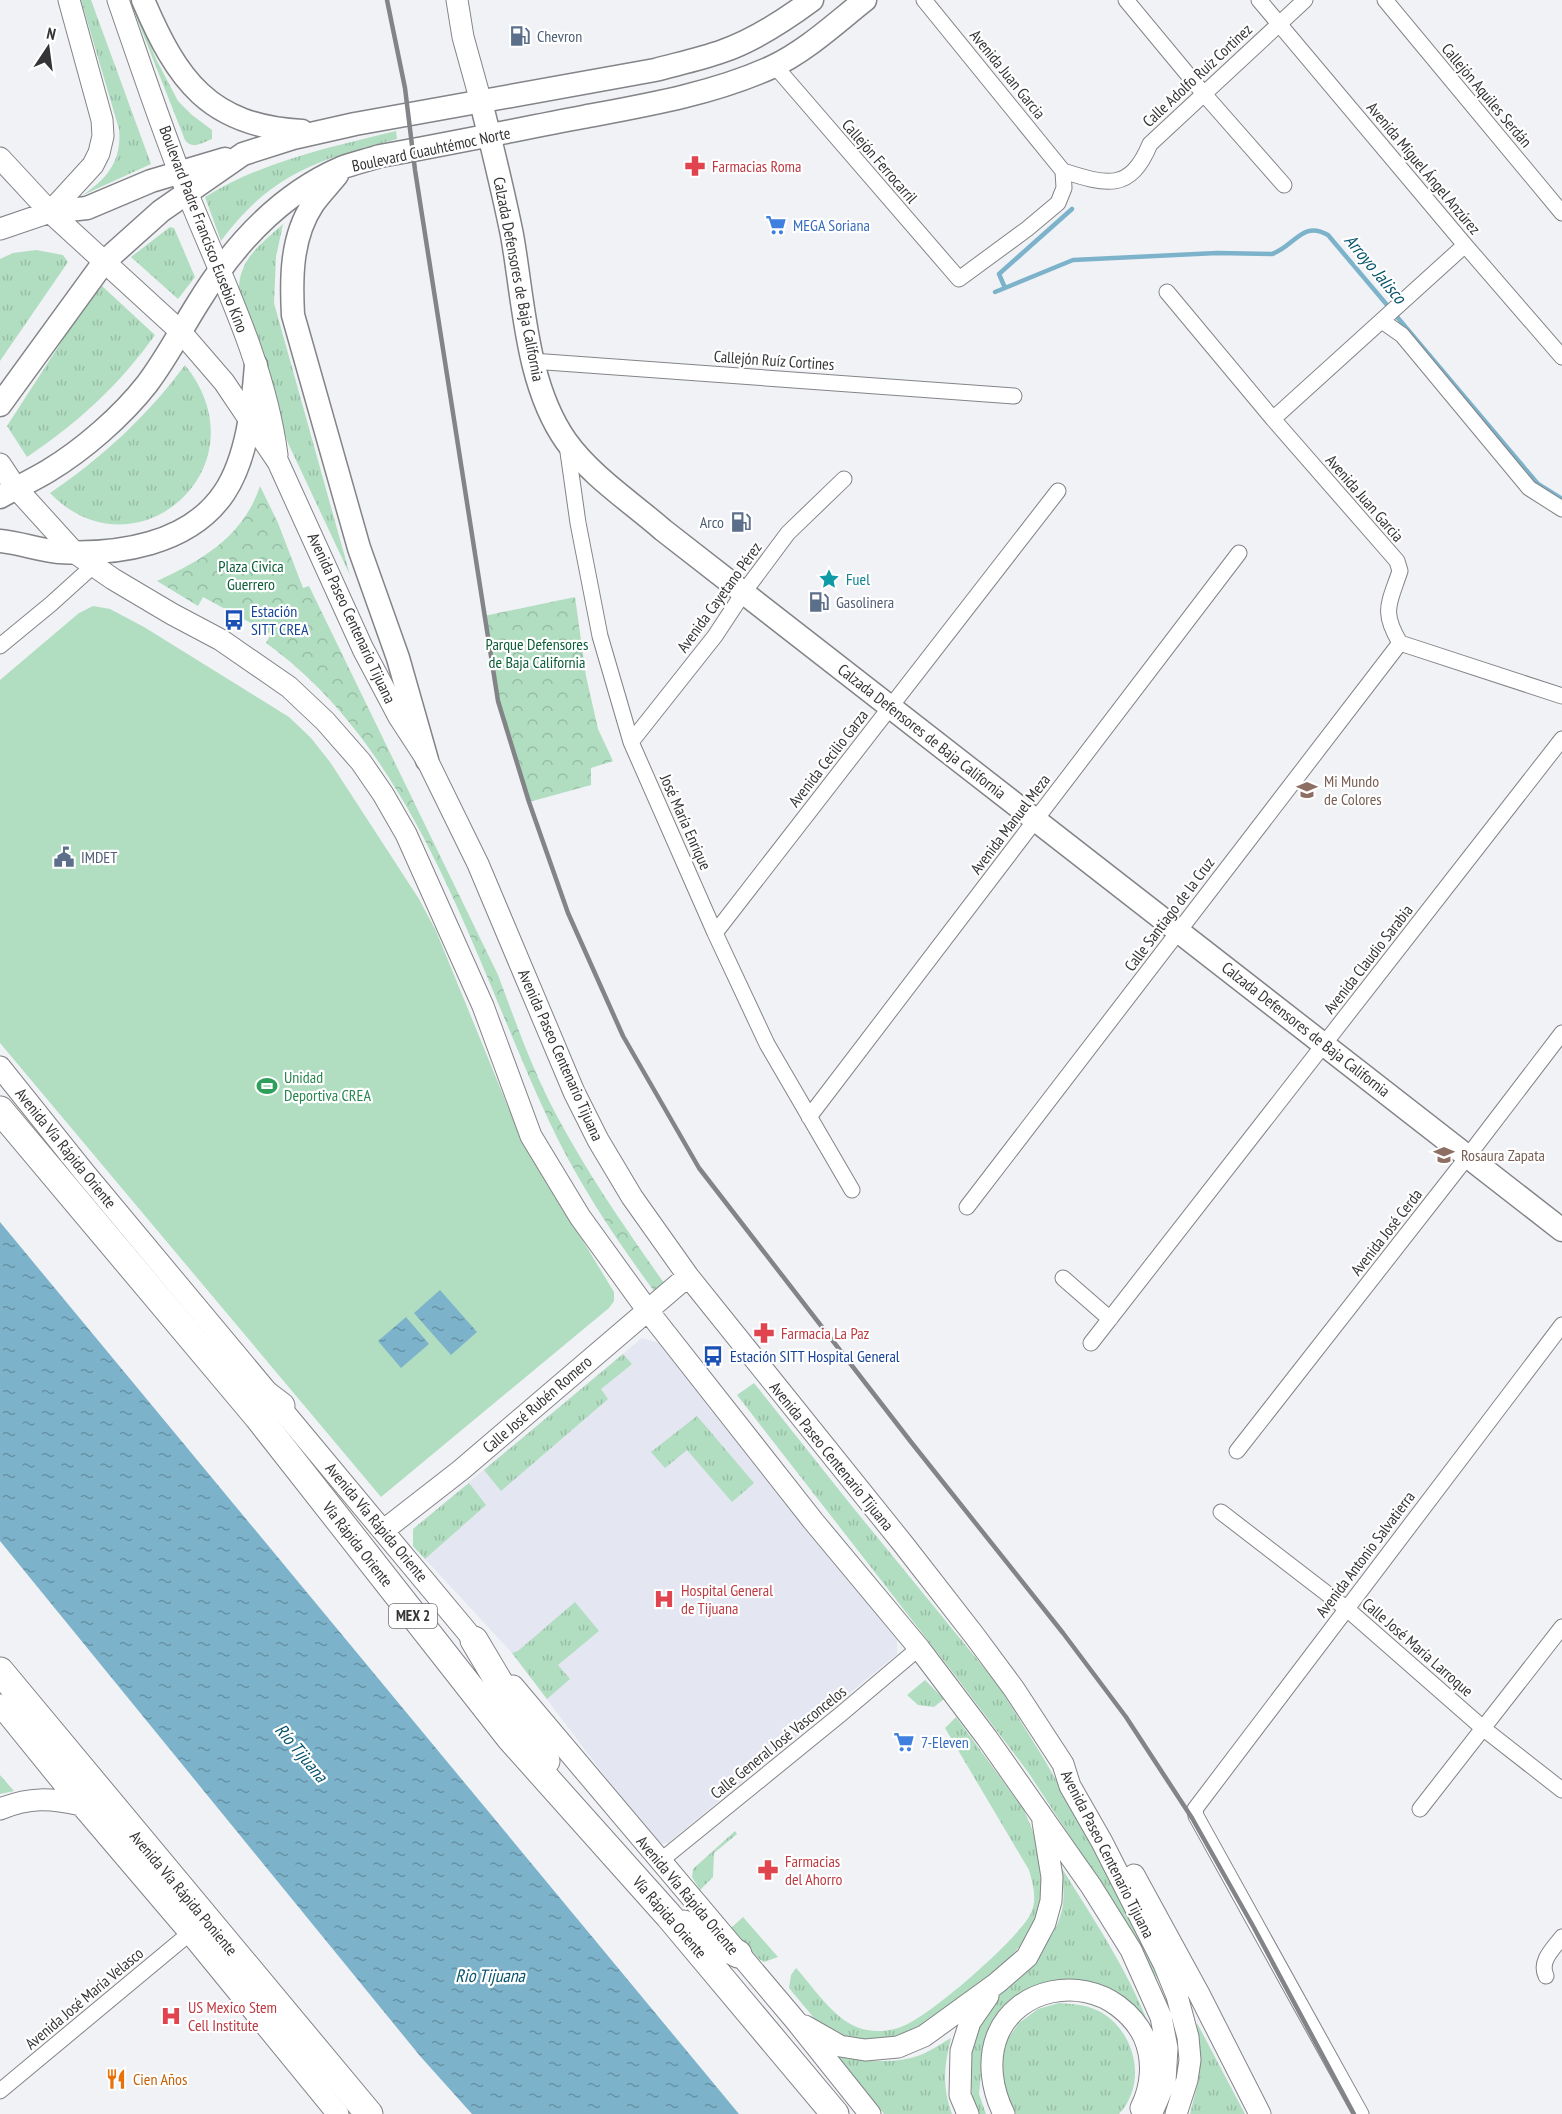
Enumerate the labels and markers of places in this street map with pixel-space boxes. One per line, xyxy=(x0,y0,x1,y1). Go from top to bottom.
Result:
fuel station icon: Chevron xyxy=(508,24,532,48)
place label: Chevron xyxy=(537,26,582,46)
pharmacy icon: Farmacias Roma xyxy=(683,154,707,178)
place label: Farmacias Roma xyxy=(712,156,801,176)
supermarket icon: MEGA Soriana xyxy=(764,213,788,237)
place label: MEGA Soriana xyxy=(793,215,870,235)
fuel station icon: Arco xyxy=(729,510,753,534)
place label: Arco xyxy=(700,512,724,532)
place icon: Fuel xyxy=(817,567,841,591)
place label: Fuel xyxy=(846,569,870,589)
fuel station icon: Gasolinera xyxy=(807,590,831,614)
place label: Gasolinera xyxy=(836,592,894,612)
place label: Estación SITT CREA xyxy=(251,601,309,639)
bus stop icon: Estación SITT CREA xyxy=(222,608,246,632)
place label: Mi Mundo de Colores xyxy=(1324,771,1382,809)
school or university icon: Mi Mundo de Colores xyxy=(1295,778,1319,802)
public building icon: IMDET xyxy=(52,845,76,869)
place label: IMDET xyxy=(81,847,117,867)
place label: Unidad Deportiva CREA xyxy=(284,1067,371,1105)
sports icon: Unidad Deportiva CREA xyxy=(255,1074,279,1098)
school or university icon: Rosaura Zapata xyxy=(1432,1143,1456,1167)
place label: Rosaura Zapata xyxy=(1461,1145,1545,1165)
pharmacy icon: Farmacia La Paz xyxy=(752,1321,776,1345)
place label: Farmacia La Paz xyxy=(781,1323,870,1343)
bus stop icon: Estación SITT Hospital General xyxy=(701,1344,725,1368)
place label: Estación SITT Hospital General xyxy=(730,1346,900,1366)
place label: Hospital General de Tijuana xyxy=(681,1580,773,1618)
hospital icon: Hospital General de Tijuana xyxy=(652,1587,676,1611)
supermarket icon: 7-Eleven xyxy=(892,1730,916,1754)
place label: 7-Eleven xyxy=(921,1732,969,1752)
place label: Farmacias del Ahorro xyxy=(785,1851,843,1889)
pharmacy icon: Farmacias del Ahorro xyxy=(756,1858,780,1882)
place label: US Mexico Stem Cell Institute xyxy=(188,1997,277,2035)
hospital icon: US Mexico Stem Cell Institute xyxy=(159,2004,183,2028)
restaurant icon: Cien Años xyxy=(104,2067,128,2091)
place label: Cien Años xyxy=(133,2069,187,2089)

